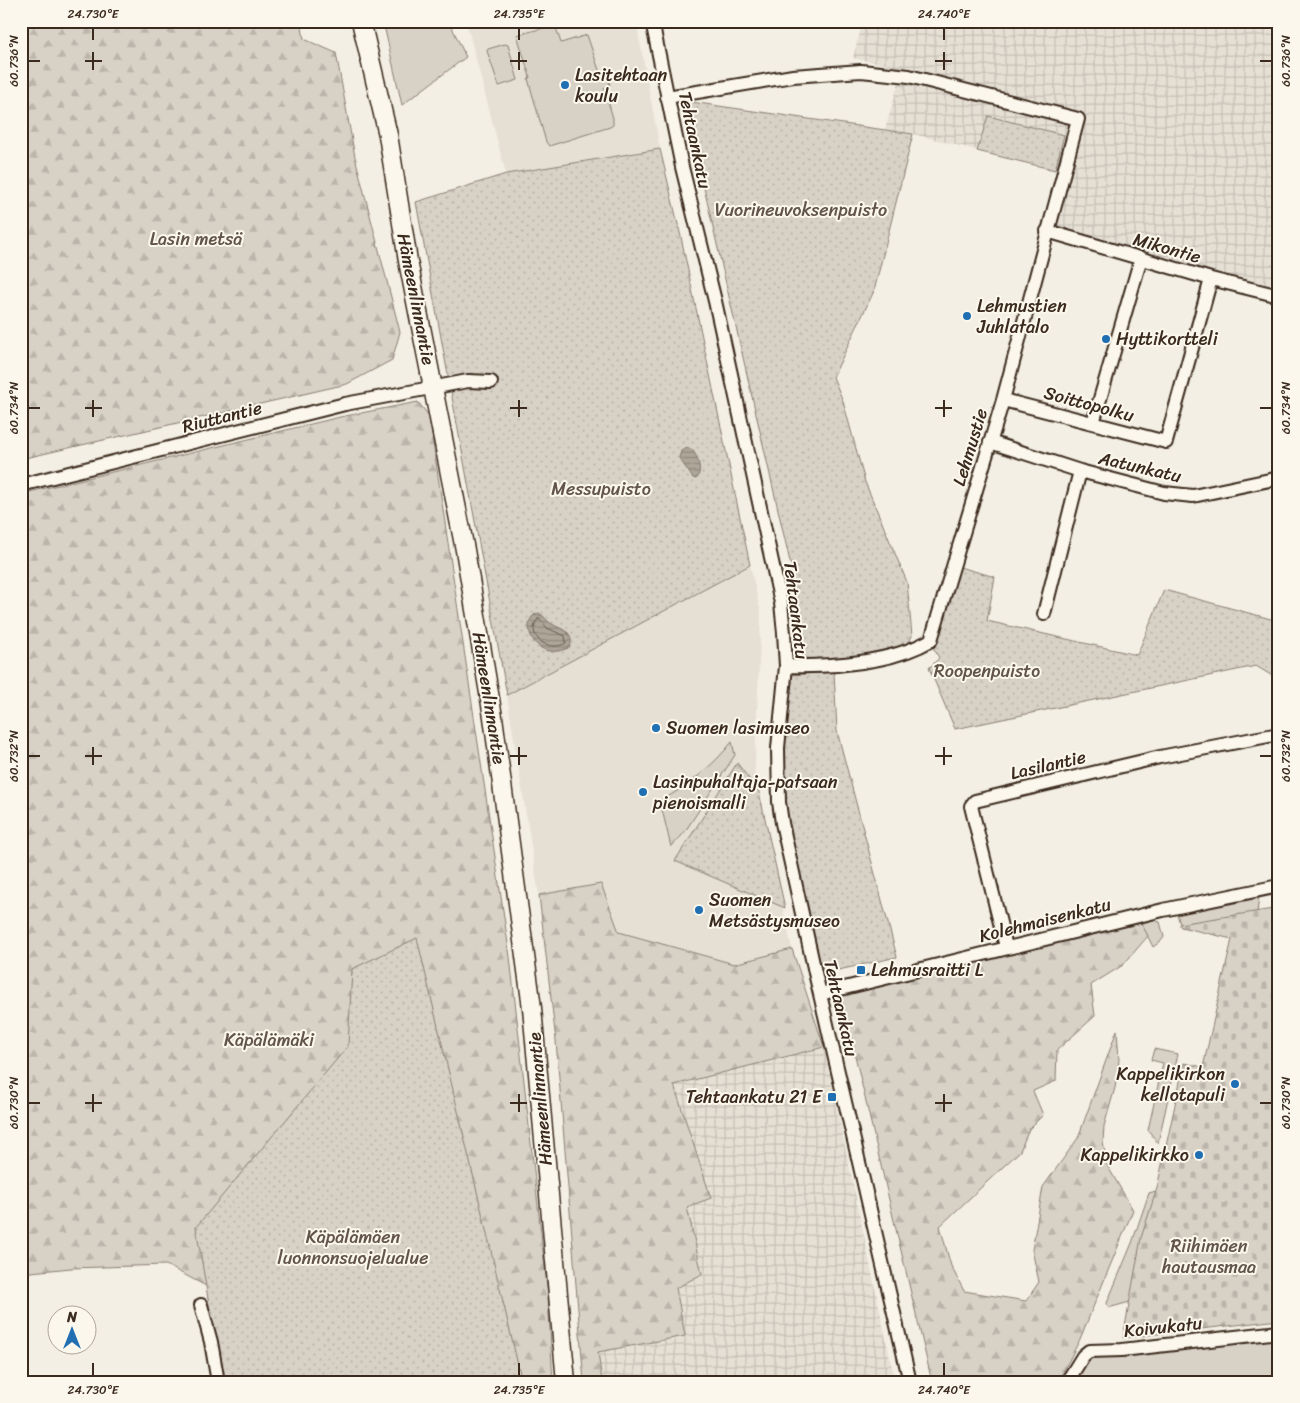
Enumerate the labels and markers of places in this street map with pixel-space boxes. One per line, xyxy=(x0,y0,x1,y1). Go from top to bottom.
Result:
place label: Lasitehtaan koulu xyxy=(575,59,668,112)
marker: Lasitehtaan koulu xyxy=(559,79,571,91)
place label: Lehmustien Juhlatalo xyxy=(976,290,1067,343)
marker: Lehmustien Juhlatalo xyxy=(961,310,973,322)
place label: Hyttikortteli xyxy=(1116,323,1219,355)
marker: Hyttikortteli xyxy=(1100,333,1112,345)
place label: Suomen lasimuseo xyxy=(666,712,810,744)
marker: Suomen lasimuseo xyxy=(650,722,662,734)
place label: Lasinpuhaltaja-patsaan pienoismalli xyxy=(652,766,838,819)
marker: Lasinpuhaltaja-patsaan pienoismalli xyxy=(637,786,649,798)
place label: Suomen Metsästysmuseo xyxy=(709,884,840,937)
marker: Suomen Metsästysmuseo xyxy=(693,904,705,916)
place label: Lehmusraitti L xyxy=(871,954,984,986)
marker: Lehmusraitti L xyxy=(855,964,867,976)
place label: Kappelikirkon kellotapuli xyxy=(1116,1058,1226,1111)
marker: Kappelikirkon kellotapuli xyxy=(1229,1078,1241,1090)
place label: Tehtaankatu 21 E xyxy=(686,1081,823,1113)
marker: Tehtaankatu 21 E xyxy=(826,1091,838,1103)
place label: Kappelikirkko xyxy=(1080,1139,1189,1171)
marker: Kappelikirkko xyxy=(1193,1149,1205,1161)

